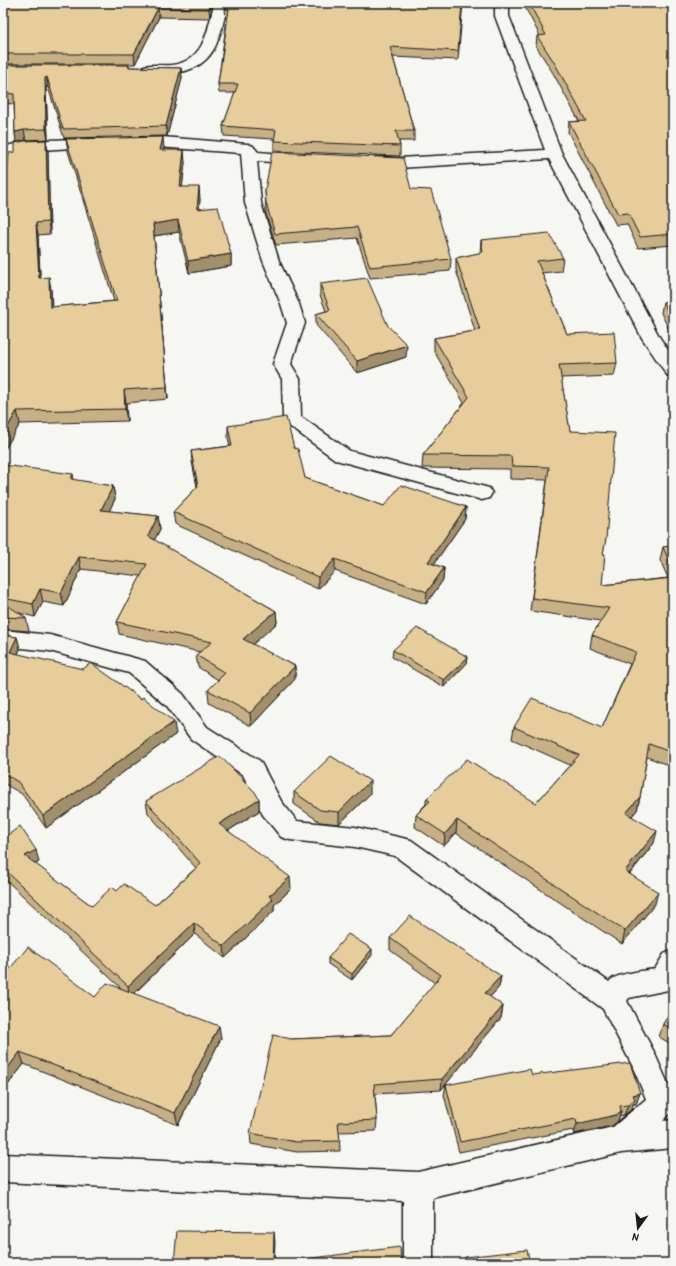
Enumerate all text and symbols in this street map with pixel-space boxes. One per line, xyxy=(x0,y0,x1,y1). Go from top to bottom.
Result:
north arrow xyxy=(618,1208,658,1248)
text: N xyxy=(631,1230,640,1245)

